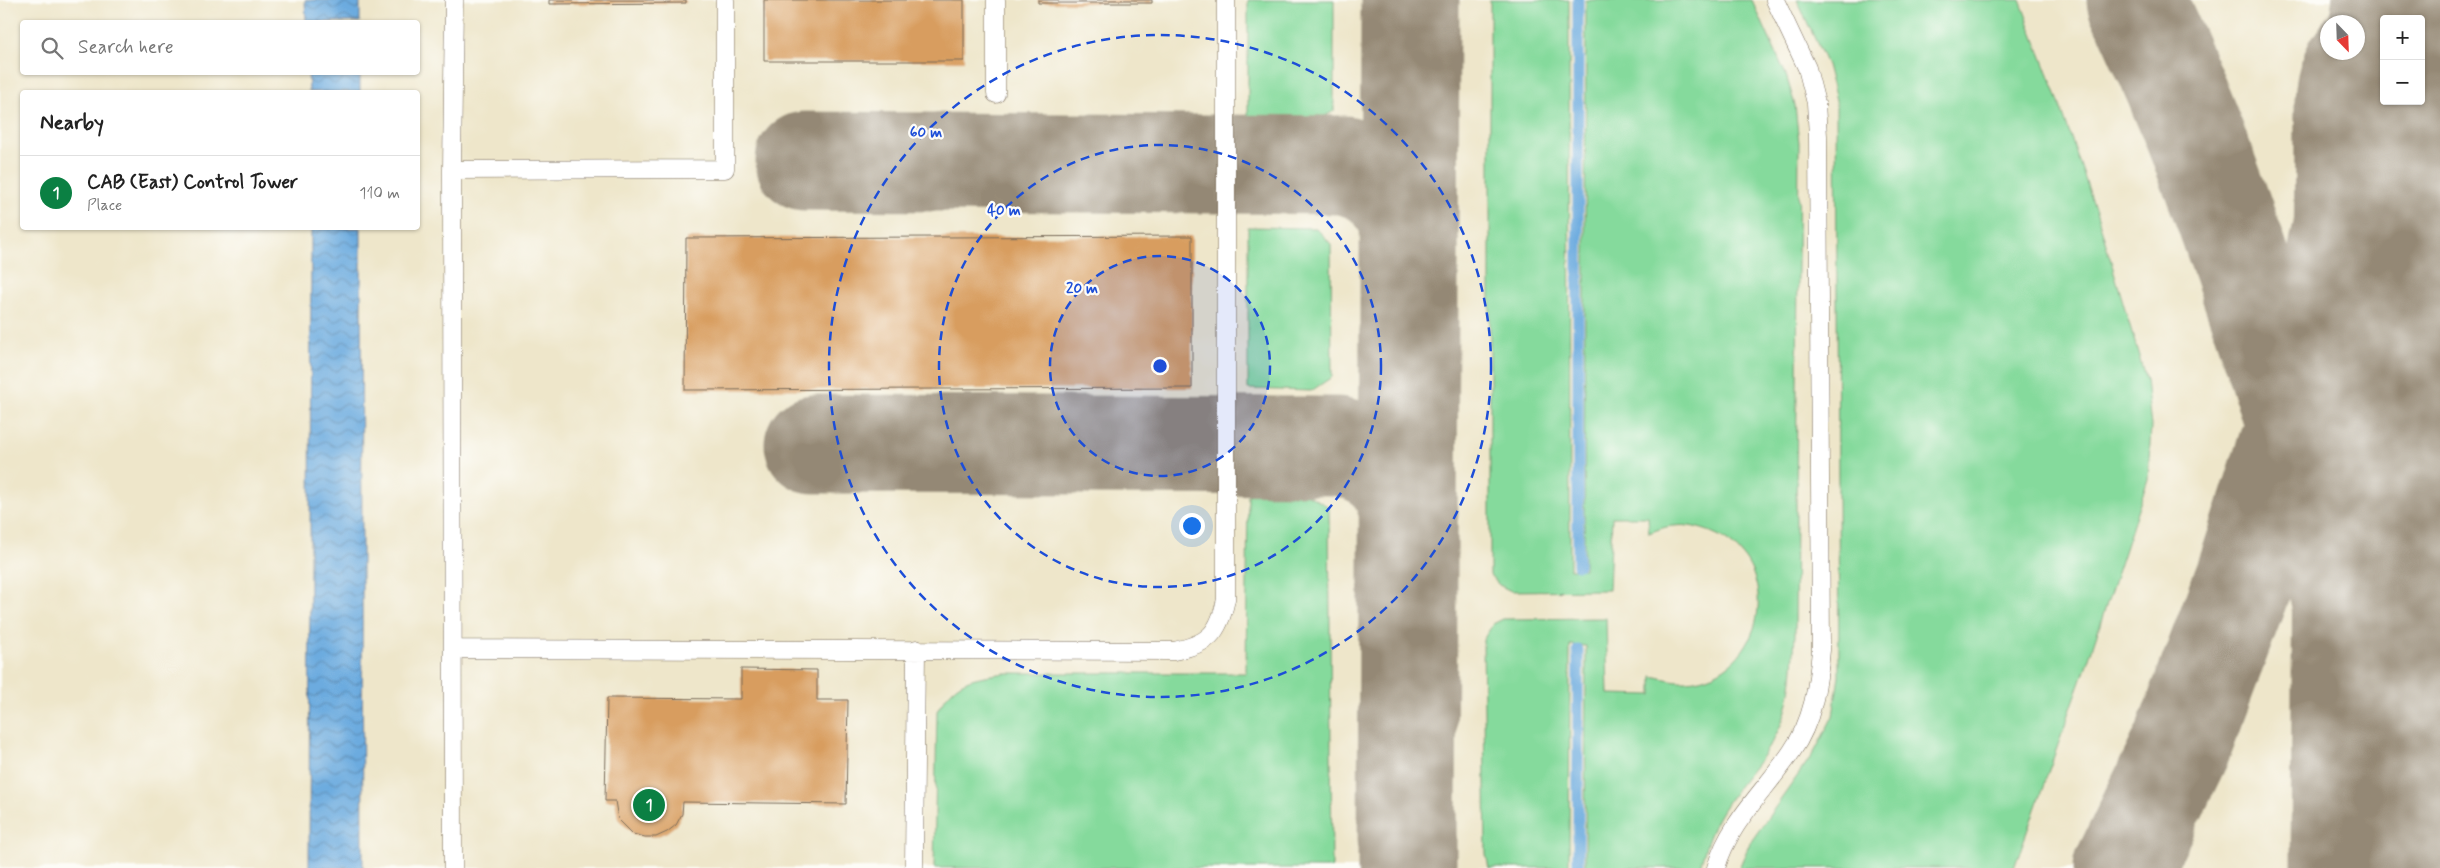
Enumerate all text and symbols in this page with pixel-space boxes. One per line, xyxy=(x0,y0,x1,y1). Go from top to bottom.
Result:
north arrow xyxy=(2320,15,2365,60)
map controls xyxy=(2380,15,2425,105)
button: + xyxy=(2380,15,2425,60)
search box xyxy=(20,20,420,75)
icon: search xyxy=(38,34,66,62)
text: Search here xyxy=(78,35,174,60)
button: − xyxy=(2380,60,2425,105)
text: Nearby xyxy=(40,109,104,137)
text: 60 m xyxy=(910,123,942,143)
text: CAB (East) Control Tower xyxy=(87,170,298,195)
text: 1 xyxy=(52,183,60,204)
text: 110 m xyxy=(359,183,400,204)
text: Place xyxy=(87,195,122,216)
text: 40 m xyxy=(987,201,1021,221)
text: 20 m xyxy=(1066,279,1098,299)
centre of rings xyxy=(1151,357,1169,375)
your location xyxy=(1179,513,1205,539)
pin: 1 xyxy=(633,786,665,824)

